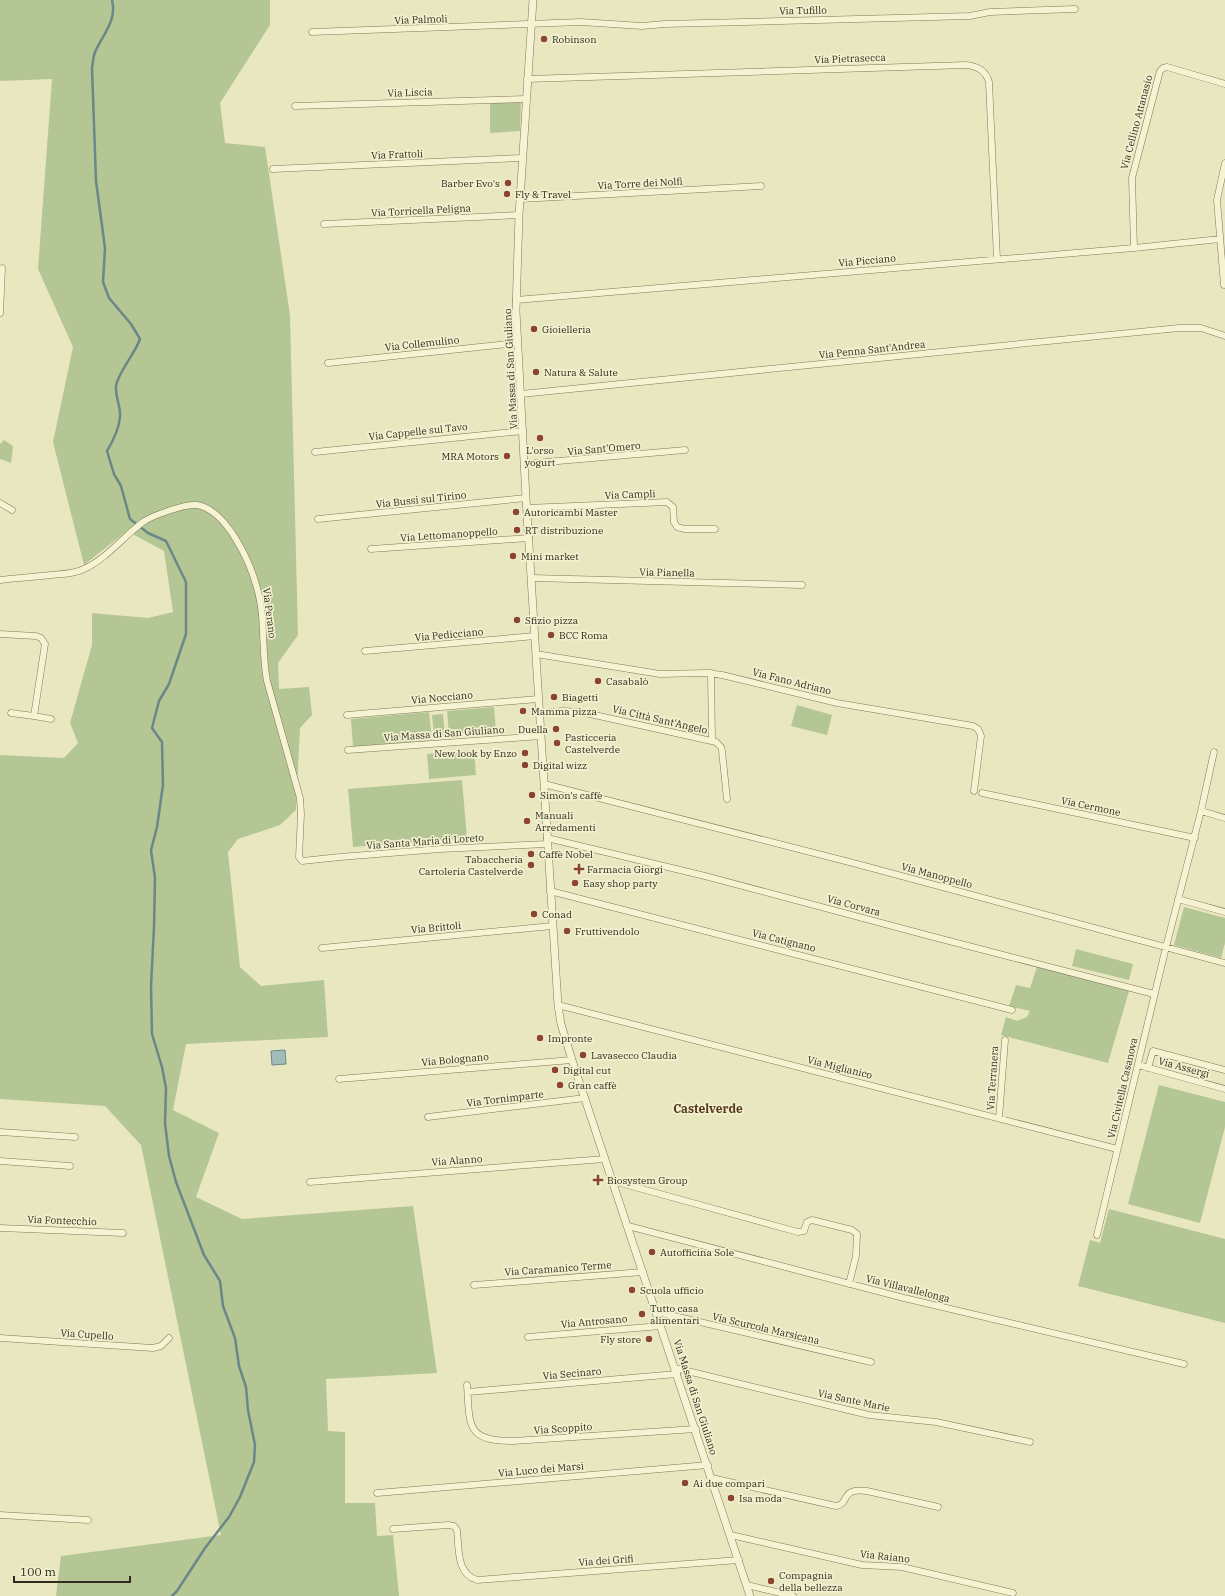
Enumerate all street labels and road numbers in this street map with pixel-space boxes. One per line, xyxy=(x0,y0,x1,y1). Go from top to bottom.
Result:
street label: Via Tufillo xyxy=(779,4,827,17)
street label: Via Palmoli xyxy=(394,12,448,27)
street label: Via Pietrasecca xyxy=(814,51,886,66)
street label: Via Cellino Attanasio xyxy=(1118,73,1155,171)
street label: Via Liscia xyxy=(387,85,433,100)
street label: Via Frattoli xyxy=(371,147,423,162)
street label: Via Torre dei Nolfi xyxy=(597,175,683,192)
street label: Via Torricella Peligna xyxy=(371,201,472,220)
street label: Via Picciano xyxy=(838,251,897,269)
street label: Via Massa di San Giuliano xyxy=(501,308,520,430)
street label: Via Collemulino xyxy=(384,333,460,354)
street label: Via Penna Sant'Andrea xyxy=(818,337,926,362)
street label: Via Cappelle sul Tavo xyxy=(368,420,468,443)
street label: Via Sant'Omero xyxy=(567,439,641,458)
street label: Via Campli xyxy=(604,487,656,502)
street label: Via Bussi sul Tirino xyxy=(375,488,467,511)
street label: Via Lettomanoppello xyxy=(400,525,499,544)
street label: Via Pianella xyxy=(639,566,695,579)
street label: Via Perano xyxy=(260,587,279,639)
street label: Via Pedicciano xyxy=(414,625,484,644)
street label: Via Fano Adriano xyxy=(751,665,833,698)
street label: Via Nocciano xyxy=(411,688,474,707)
street label: Via Città Sant'Angelo xyxy=(611,702,709,737)
street label: Via Massa di San Giuliano xyxy=(383,723,505,744)
street label: Via Cermone xyxy=(1060,794,1122,819)
street label: Via Santa Maria di Loreto xyxy=(366,831,485,852)
street label: Via Manoppello xyxy=(900,860,974,891)
street label: Via Corvara xyxy=(826,892,882,919)
street label: Via Brittoli xyxy=(410,919,462,936)
street label: Via Catignano xyxy=(751,926,817,955)
street label: Via Civitella Casanova xyxy=(1105,1036,1141,1140)
street label: Via Terranera xyxy=(984,1045,1001,1111)
street label: Via Bolognano xyxy=(421,1050,490,1069)
street label: Via Miglianico xyxy=(806,1053,874,1082)
street label: Via Assergi xyxy=(1157,1054,1211,1081)
street label: Via Tornimparte xyxy=(466,1087,544,1110)
street label: Via Alanno xyxy=(431,1152,483,1169)
street label: Via Fontecchio xyxy=(27,1213,97,1228)
street label: Via Caramanico Terme xyxy=(504,1258,612,1279)
street label: Via Villavallelonga xyxy=(864,1272,952,1305)
street label: Via Scurcola Marsicana xyxy=(711,1310,821,1347)
street label: Via Antrosano xyxy=(560,1312,628,1331)
street label: Via Cupello xyxy=(60,1326,114,1343)
street label: Via Massa di San Giuliano xyxy=(671,1338,720,1457)
street label: Via Secinaro xyxy=(542,1364,602,1383)
street label: Via Sante Marie xyxy=(817,1386,891,1414)
street label: Via Scoppito xyxy=(533,1420,593,1437)
street label: Via Luco dei Marsi xyxy=(498,1459,584,1480)
street label: Via Raiano xyxy=(859,1547,911,1566)
street label: Via dei Grifi xyxy=(578,1552,634,1569)

